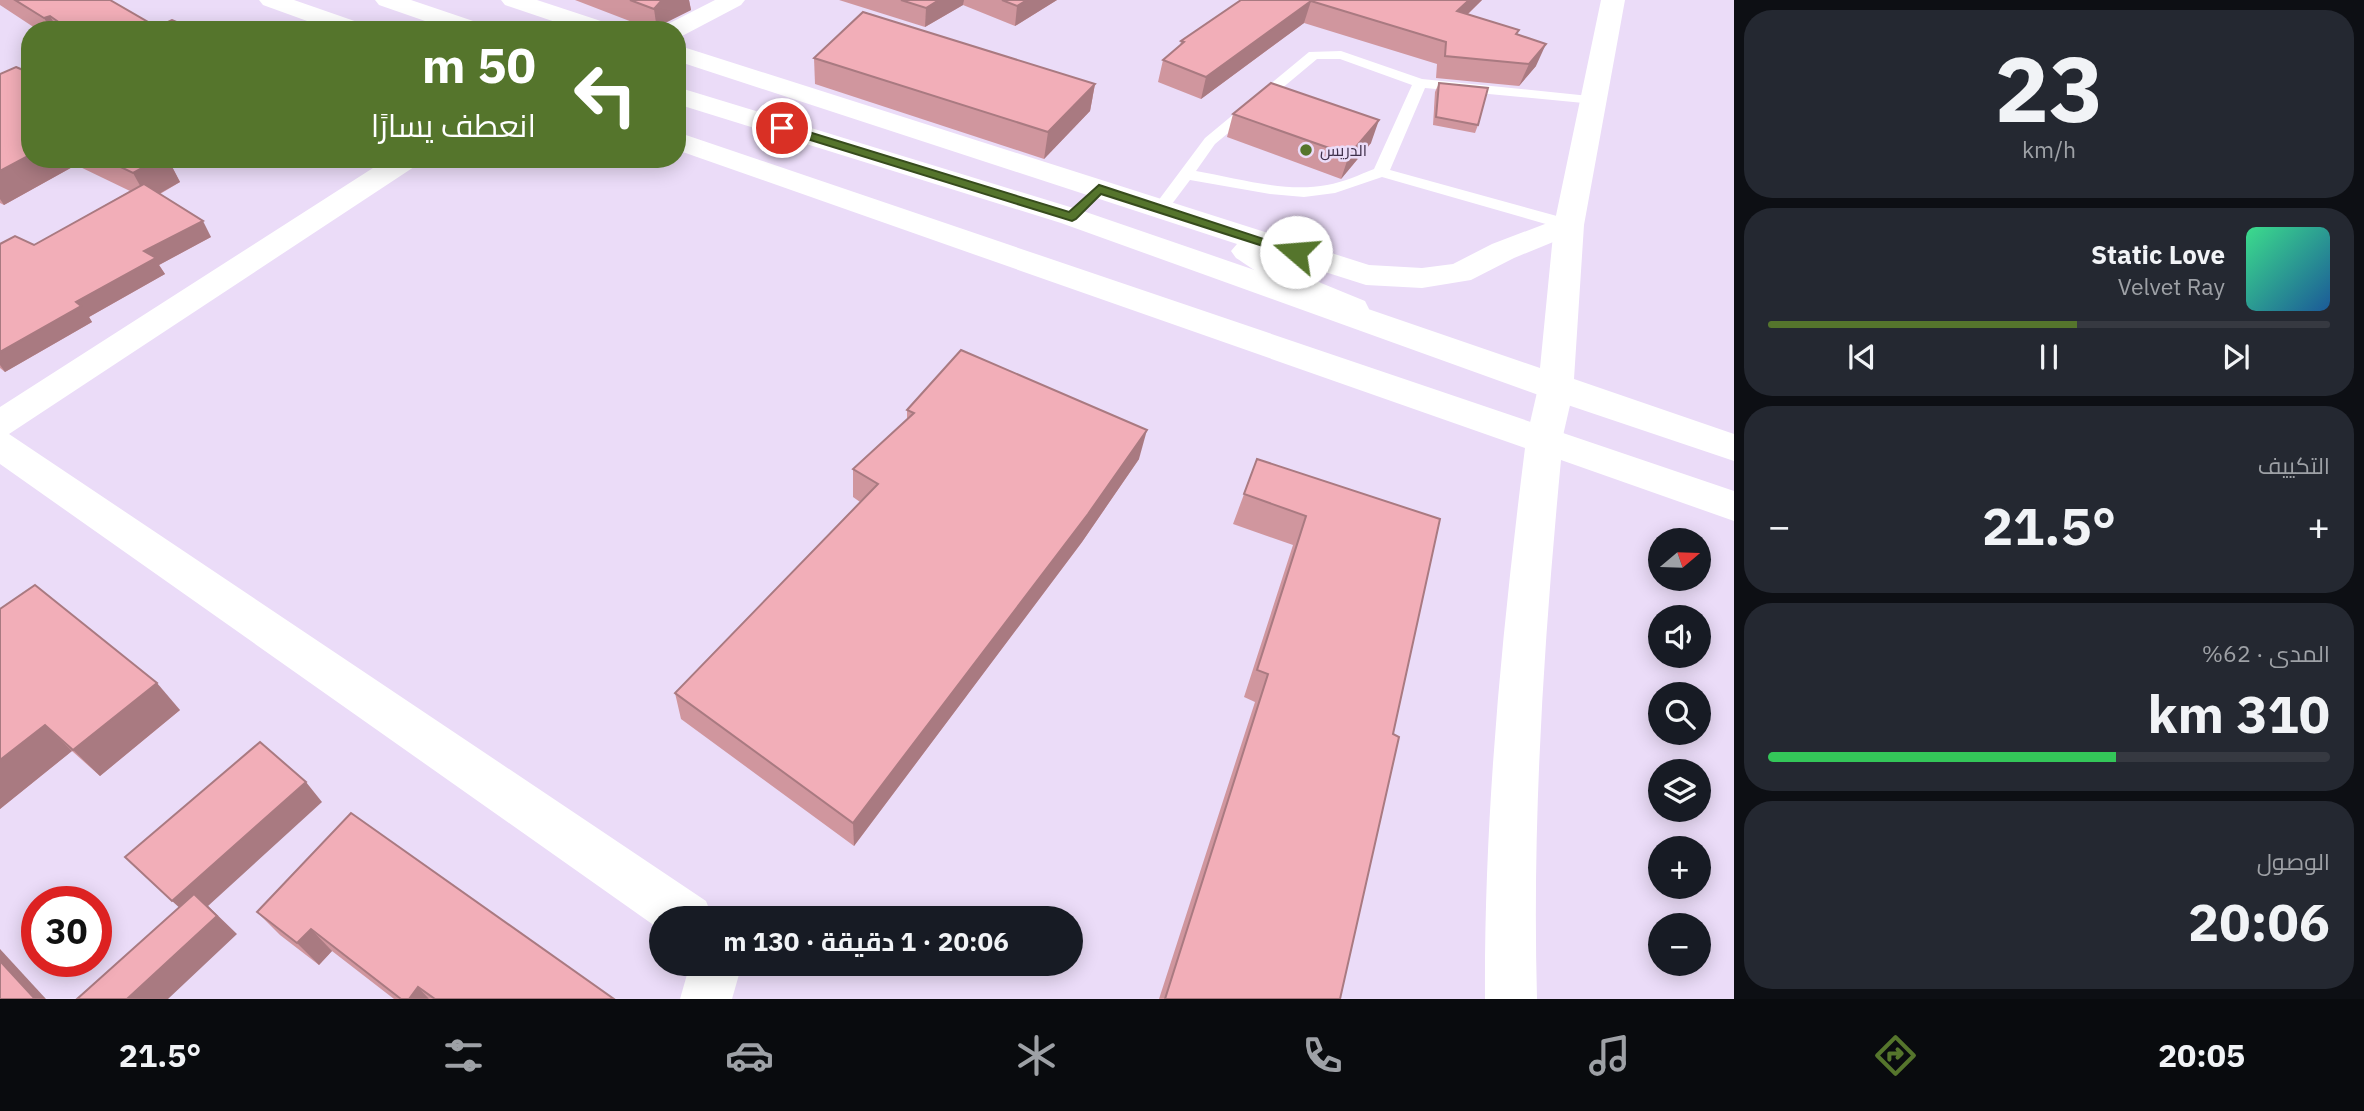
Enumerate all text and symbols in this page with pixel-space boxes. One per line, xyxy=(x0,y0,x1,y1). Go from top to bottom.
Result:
text: 23 xyxy=(1994,29,2104,147)
text: 50 m xyxy=(422,33,536,96)
icon: left xyxy=(560,49,651,140)
pin xyxy=(752,98,812,158)
text: انعطف يسارًا xyxy=(371,104,536,146)
icon: arrive xyxy=(763,109,801,147)
text: km/h xyxy=(2022,134,2076,164)
place label: الدريس xyxy=(1320,140,1367,161)
marker: الدريس xyxy=(1298,142,1314,158)
position arrow xyxy=(1259,215,1333,289)
text: Static Love xyxy=(2091,237,2225,271)
text: Velvet Ray xyxy=(2118,271,2225,301)
icon: previous xyxy=(1843,338,1881,376)
icon: pause xyxy=(2030,338,2068,376)
icon: next xyxy=(2217,338,2255,376)
text: التكييف xyxy=(2258,450,2330,480)
text: 21.5° xyxy=(1982,492,2116,559)
text: − xyxy=(1768,501,1791,550)
text: + xyxy=(2307,501,2330,550)
north arrow xyxy=(1648,528,1712,592)
map controls xyxy=(1648,528,1711,976)
button: sound xyxy=(1648,605,1711,668)
text: المدى · 62% xyxy=(2202,638,2330,668)
text: 310 km xyxy=(2148,680,2330,747)
button: search xyxy=(1648,682,1711,745)
button: layers xyxy=(1648,759,1711,822)
button: + xyxy=(1648,836,1711,899)
text: الوصول xyxy=(2257,846,2330,876)
speed limit sign: 30 xyxy=(21,886,112,977)
text: 20:06 xyxy=(2188,888,2330,955)
button: − xyxy=(1648,913,1711,976)
text: 20:06 · 1 دقيقة · 130 m xyxy=(723,924,1009,958)
icon: filters xyxy=(439,1031,488,1080)
icon: car xyxy=(725,1031,774,1080)
icon: climate xyxy=(1012,1031,1061,1080)
icon: phone xyxy=(1298,1031,1347,1080)
icon: music xyxy=(1585,1031,1634,1080)
icon: directions xyxy=(1871,1031,1920,1080)
text: 21.5° xyxy=(119,1034,201,1076)
text: 20:05 xyxy=(2158,1034,2245,1076)

